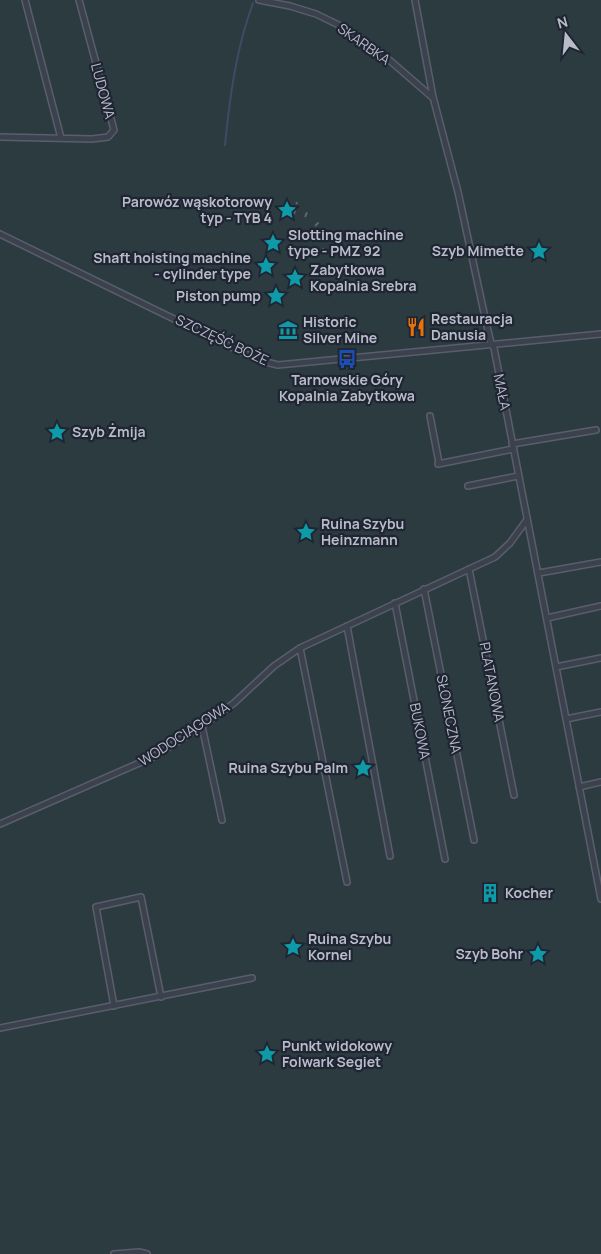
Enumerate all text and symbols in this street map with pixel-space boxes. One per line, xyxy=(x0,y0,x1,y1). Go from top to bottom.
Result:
north arrow xyxy=(541,10,591,60)
text: N xyxy=(555,12,570,33)
street label: SKARBKA xyxy=(334,18,395,69)
street label: LUDOWA xyxy=(87,61,120,121)
place label: Parowóz wąskotorowy typ - TYB 4 xyxy=(122,192,272,227)
place icon: Parowóz wąskotorowy typ - TYB 4 xyxy=(276,199,298,221)
place label: Slotting machine type - PMZ 92 xyxy=(288,225,404,260)
place icon: Slotting machine type - PMZ 92 xyxy=(262,232,284,254)
place icon: Szyb Mimette xyxy=(528,240,550,262)
place label: Szyb Mimette xyxy=(432,241,524,260)
place label: Shaft hoisting machine - cylinder type xyxy=(93,248,251,283)
place icon: Shaft hoisting machine - cylinder type xyxy=(255,255,277,277)
place label: Zabytkowa Kopalnia Srebra xyxy=(310,260,417,295)
place icon: Zabytkowa Kopalnia Srebra xyxy=(284,267,306,289)
place icon: Piston pump xyxy=(265,285,287,307)
place label: Piston pump xyxy=(176,286,261,305)
place label: Restauracja Danusia xyxy=(431,309,513,344)
street label: SZCZĘŚĆ BOŻE xyxy=(173,310,272,369)
place label: Historic Silver Mine xyxy=(303,312,377,347)
restaurant icon: Restauracja Danusia xyxy=(405,316,427,338)
museum icon: Historic Silver Mine xyxy=(277,319,299,341)
bus stop icon: Tarnowskie Góry Kopalnia Zabytkowa xyxy=(336,348,358,370)
place label: Tarnowskie Góry Kopalnia Zabytkowa xyxy=(279,370,415,405)
street label: MAŁA xyxy=(490,372,515,412)
place icon: Szyb Żmija xyxy=(46,421,68,443)
place label: Szyb Żmija xyxy=(72,422,146,441)
place label: Ruina Szybu Heinzmann xyxy=(321,514,404,549)
place icon: Ruina Szybu Heinzmann xyxy=(295,521,317,543)
street label: PLATANOWA xyxy=(475,640,510,724)
street label: SŁONECZNA xyxy=(433,673,466,755)
street label: WODOCIĄGOWA xyxy=(135,697,233,770)
street label: BUKOWA xyxy=(406,701,435,761)
place icon: Ruina Szybu Palm xyxy=(352,757,374,779)
place label: Ruina Szybu Palm xyxy=(229,758,348,777)
building icon: Kocher xyxy=(479,882,501,904)
place label: Kocher xyxy=(505,883,553,902)
place label: Ruina Szybu Kornel xyxy=(308,929,391,964)
place icon: Ruina Szybu Kornel xyxy=(282,936,304,958)
place icon: Szyb Bohr xyxy=(527,943,549,965)
place label: Szyb Bohr xyxy=(455,944,523,963)
place label: Punkt widokowy Folwark Segiet xyxy=(282,1036,392,1071)
place icon: Punkt widokowy Folwark Segiet xyxy=(256,1043,278,1065)

